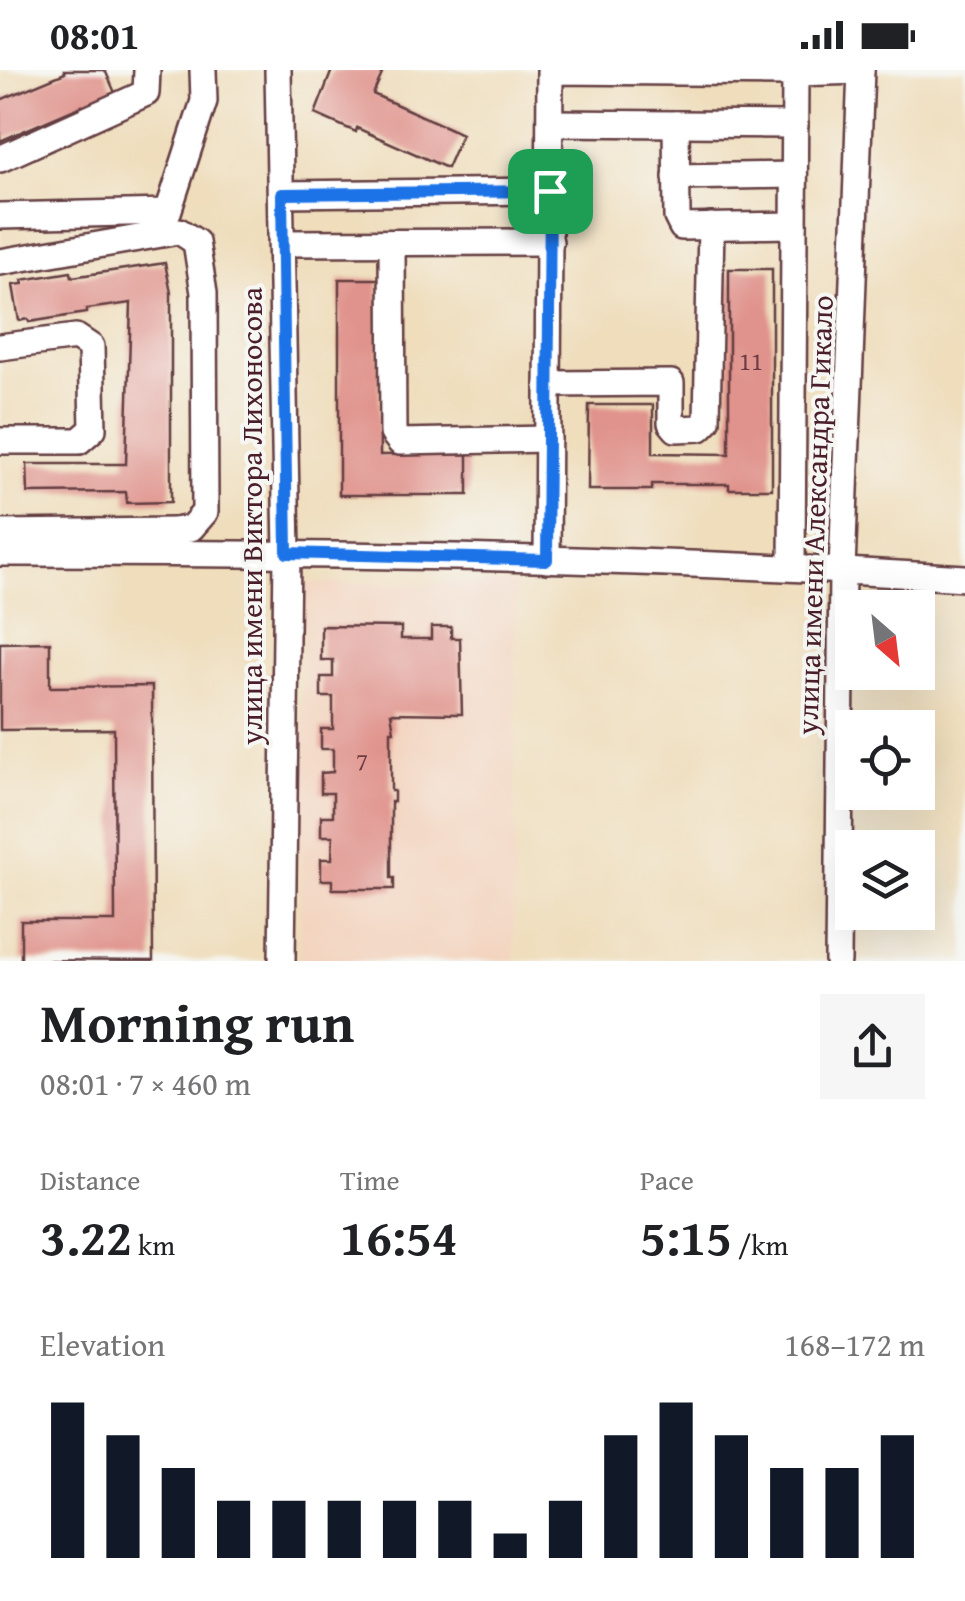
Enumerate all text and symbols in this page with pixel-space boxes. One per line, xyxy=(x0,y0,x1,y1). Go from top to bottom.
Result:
text: 08:01 xyxy=(50,7,140,63)
pin xyxy=(508,149,593,234)
icon: arrive xyxy=(523,164,578,219)
street label: улица имени Виктора Лихоносова xyxy=(229,286,273,746)
street label: улица имени Александра Гикало xyxy=(784,294,844,737)
house number: 11 xyxy=(739,343,763,379)
north arrow xyxy=(835,590,935,690)
map controls xyxy=(835,590,935,930)
button: locate xyxy=(835,710,935,810)
house number: 7 xyxy=(356,743,368,779)
button: layers xyxy=(835,830,935,930)
text: Morning run xyxy=(40,982,354,1062)
button: share xyxy=(820,994,925,1099)
text: 08:01 · 7 × 460 m xyxy=(40,1060,251,1107)
text: Distance xyxy=(40,1159,140,1200)
text: Time xyxy=(340,1159,400,1200)
text: Pace xyxy=(640,1159,694,1200)
text: 3.22 xyxy=(40,1200,132,1273)
text: 16:54 xyxy=(340,1200,458,1273)
text: 5:15 xyxy=(640,1200,732,1273)
text: km xyxy=(132,1224,175,1265)
text: /km xyxy=(732,1224,788,1265)
text: Elevation xyxy=(40,1321,165,1368)
text: 168–172 m xyxy=(784,1321,925,1368)

